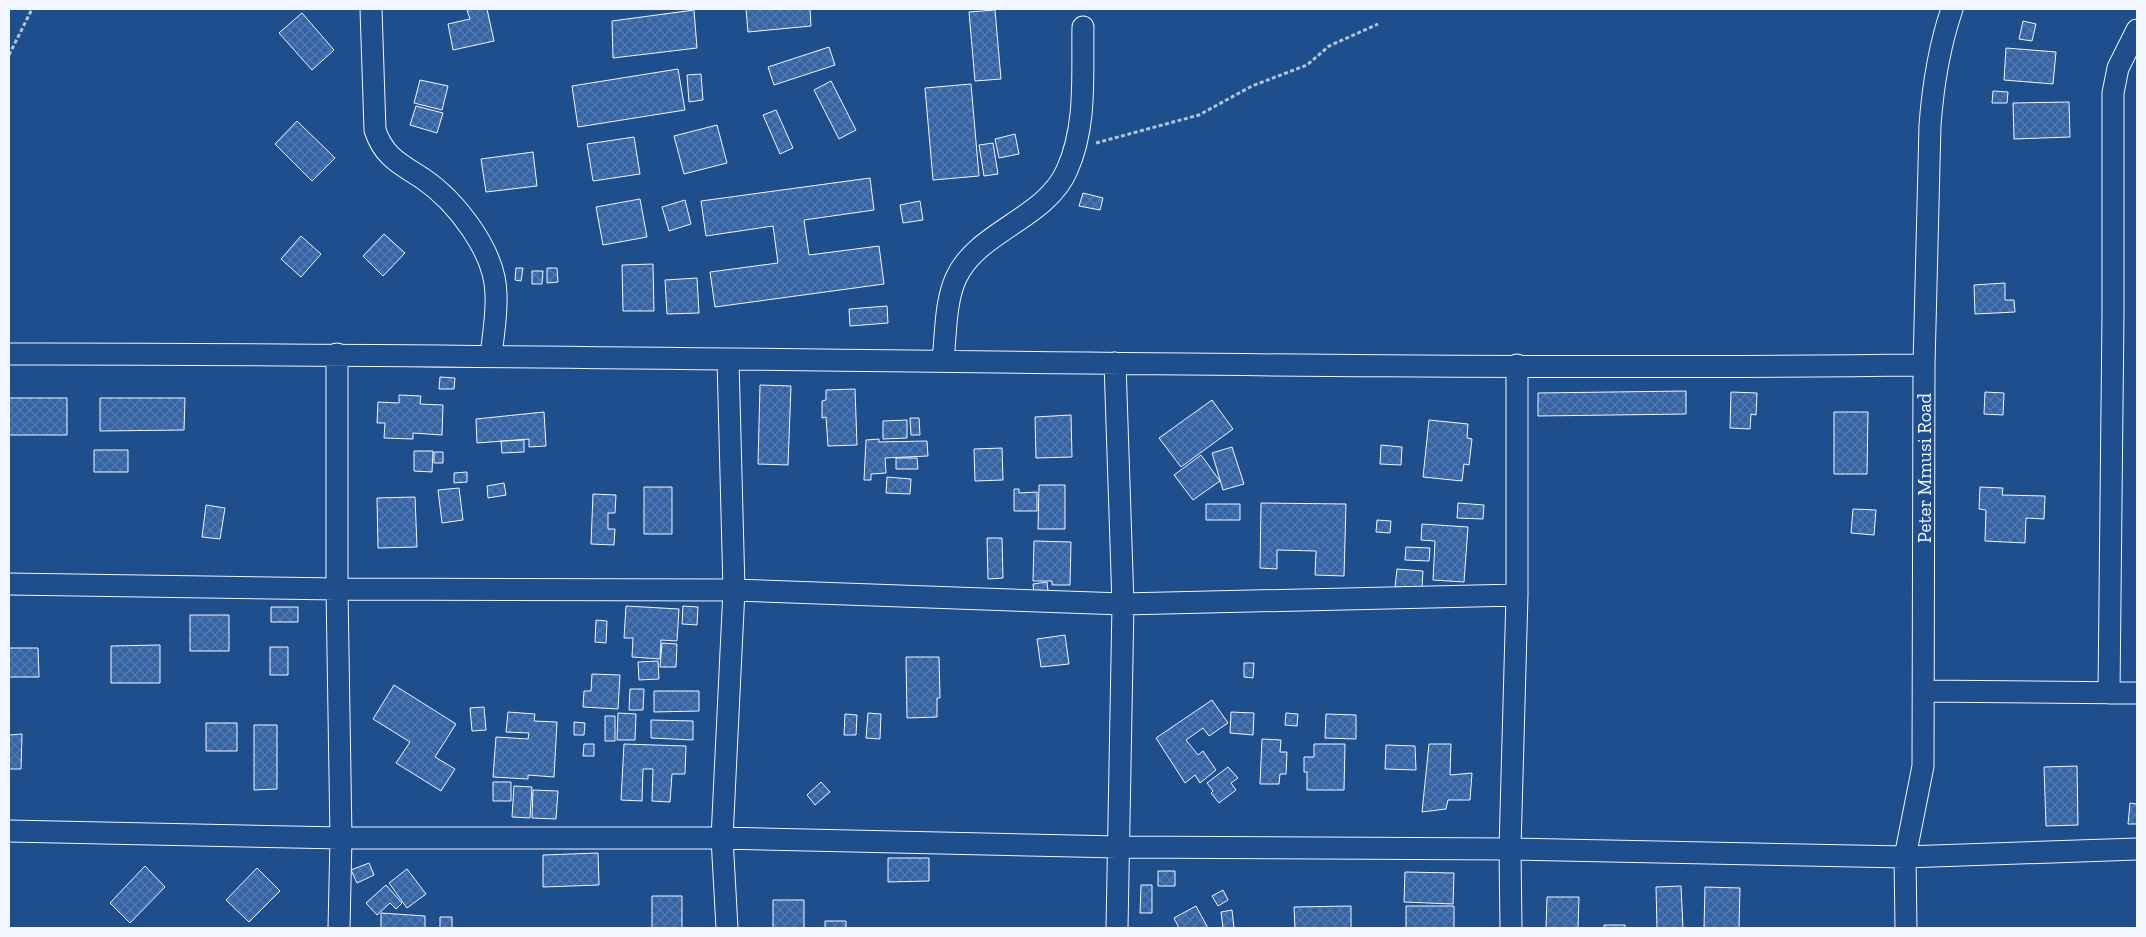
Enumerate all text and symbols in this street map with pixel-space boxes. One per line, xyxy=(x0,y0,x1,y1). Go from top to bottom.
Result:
street label: Peter Mmusi Road xyxy=(1913,392,1936,543)

